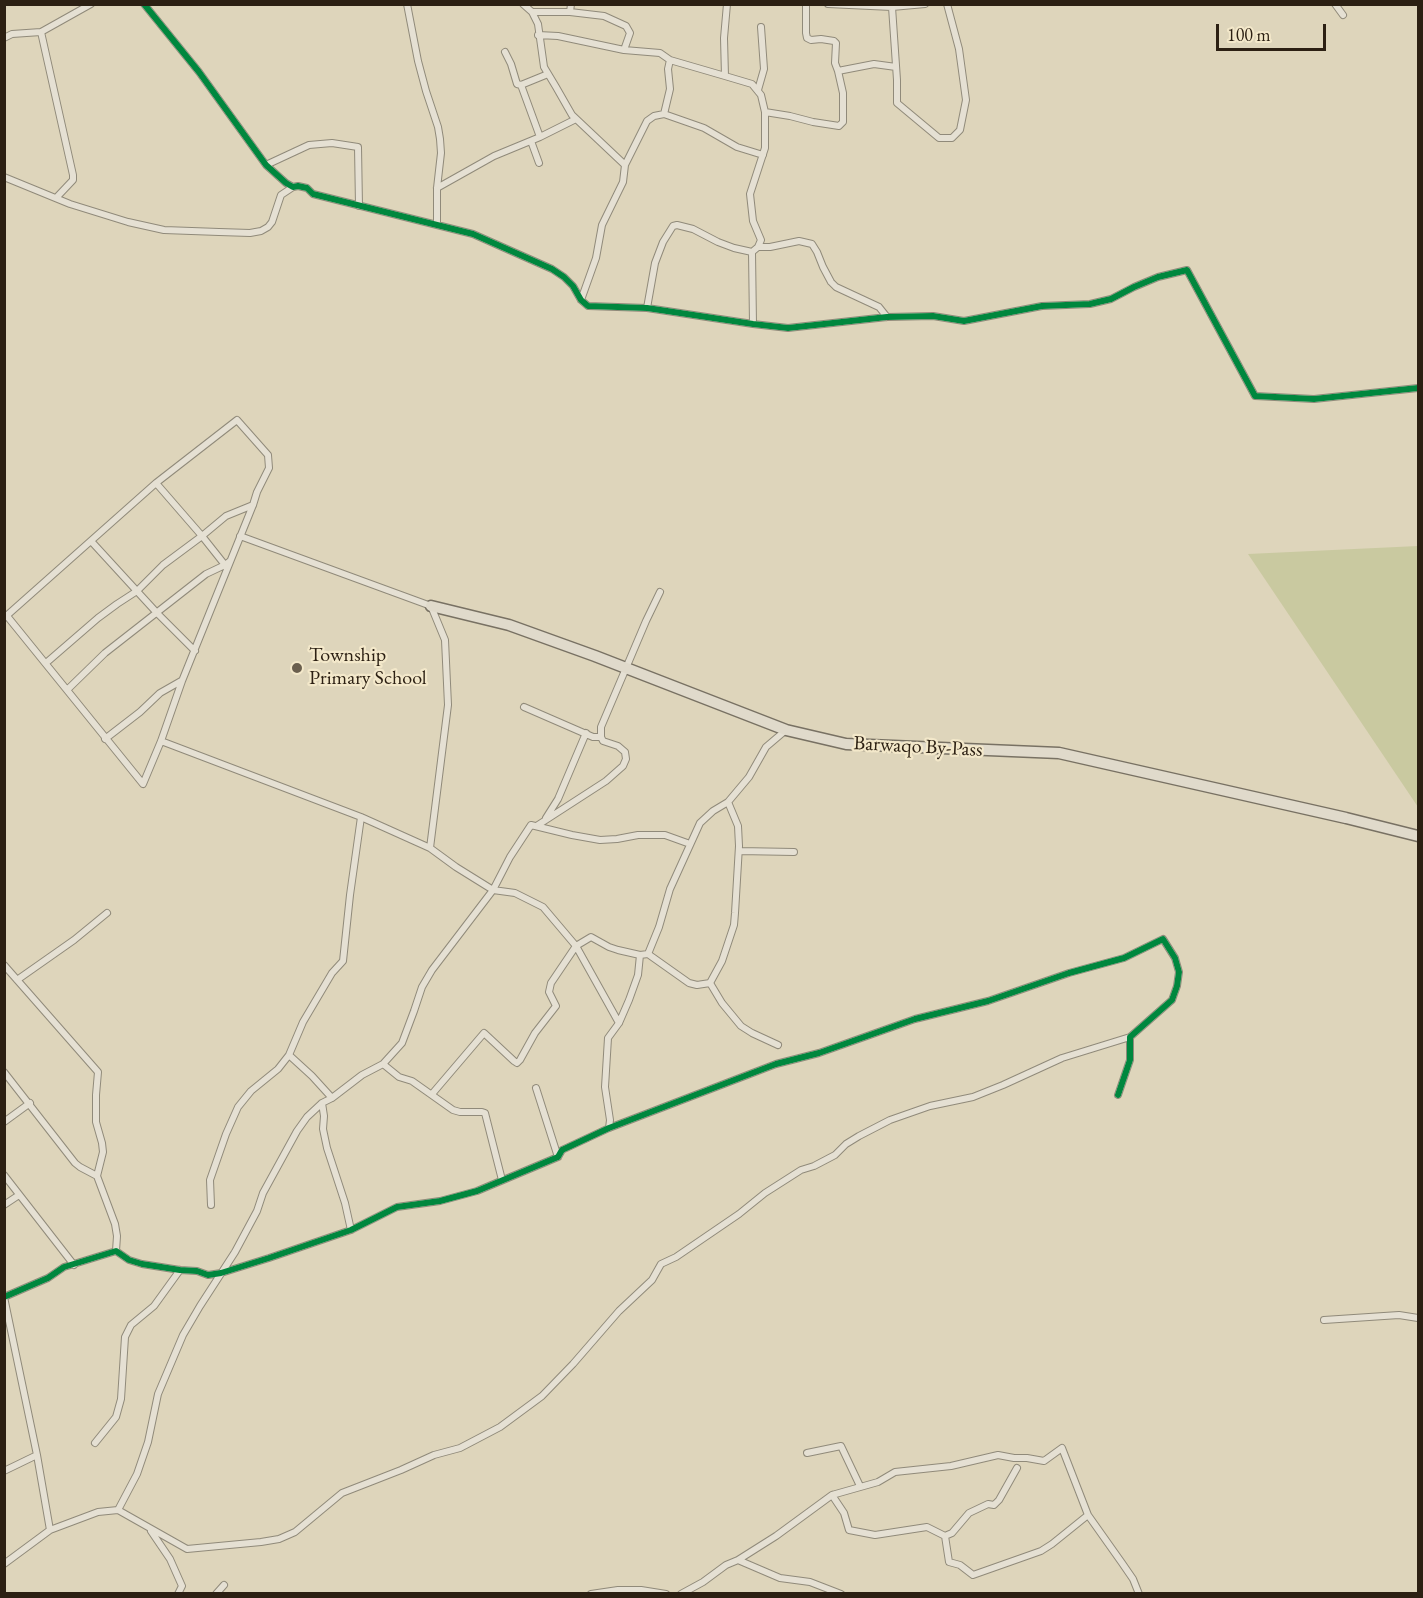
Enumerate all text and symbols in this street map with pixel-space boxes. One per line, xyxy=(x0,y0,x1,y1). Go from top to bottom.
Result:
scale bar xyxy=(1219,12,1328,50)
text: 100 m xyxy=(1227,23,1271,46)
place label: Township Primary School xyxy=(309,644,427,691)
marker: Township Primary School xyxy=(290,661,304,675)
street label: Barwaqo By-Pass xyxy=(853,732,983,762)

